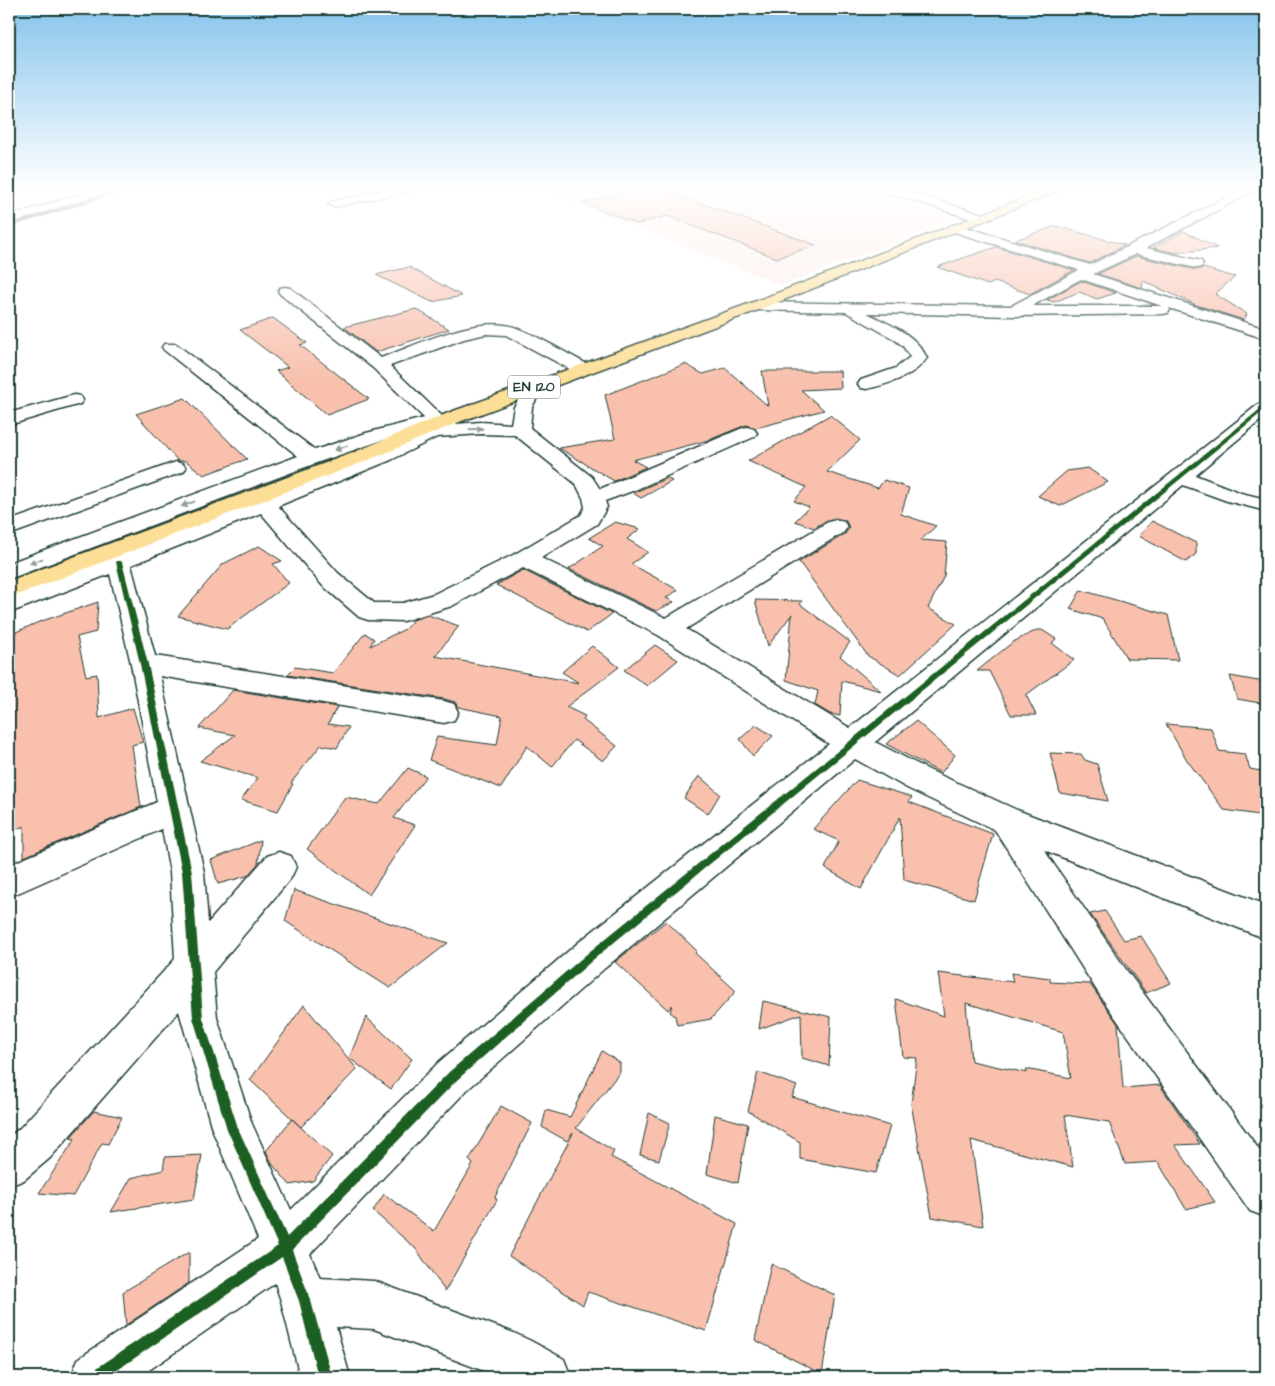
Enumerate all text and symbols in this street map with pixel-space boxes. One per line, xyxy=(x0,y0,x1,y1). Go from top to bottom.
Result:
road number: EN 120 xyxy=(508,376,560,398)
one-way arrow xyxy=(469,424,485,432)
one-way arrow xyxy=(333,445,348,452)
one-way arrow xyxy=(180,500,195,508)
one-way arrow xyxy=(28,557,43,565)

